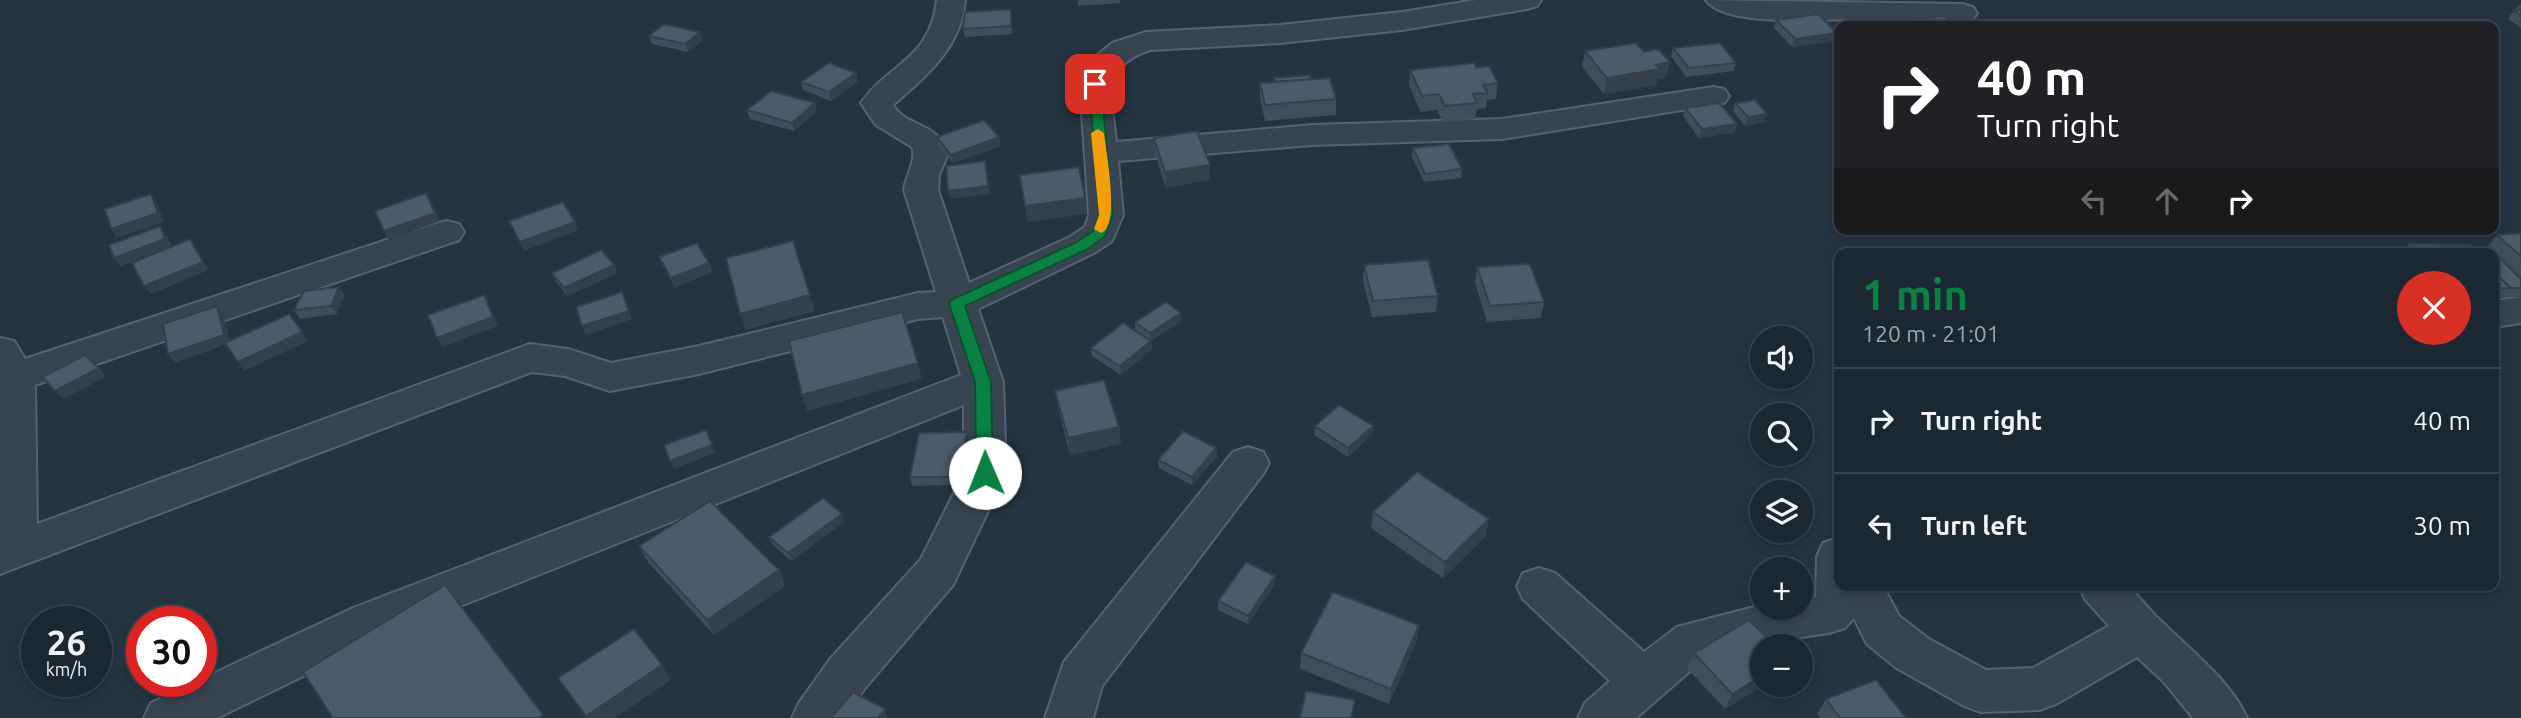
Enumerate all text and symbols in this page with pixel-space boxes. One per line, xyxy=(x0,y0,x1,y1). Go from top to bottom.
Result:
icon: right xyxy=(1862,49,1953,140)
text: 40 m xyxy=(1977,49,2086,104)
pin xyxy=(1065,54,1125,114)
icon: arrive xyxy=(1076,65,1114,103)
text: Turn right xyxy=(1977,107,2119,143)
icon: left xyxy=(2075,182,2113,220)
icon: ahead xyxy=(2148,182,2186,220)
icon: right xyxy=(2221,182,2259,220)
text: 1 min xyxy=(1862,271,1968,318)
button: close xyxy=(2397,271,2471,345)
text: 120 m · 21:01 xyxy=(1862,321,2000,346)
map controls xyxy=(1750,326,1813,697)
button: sound xyxy=(1750,326,1813,389)
icon: right xyxy=(1862,402,1900,440)
button: search xyxy=(1750,403,1813,466)
text: Turn right xyxy=(1921,406,2042,435)
text: 40 m xyxy=(2413,406,2471,435)
position arrow xyxy=(948,436,1022,510)
button: layers xyxy=(1750,480,1813,543)
icon: left xyxy=(1862,507,1900,545)
text: Turn left xyxy=(1921,511,2027,540)
text: 30 m xyxy=(2413,511,2471,540)
button: + xyxy=(1750,557,1813,620)
speed limit sign: 30 xyxy=(126,606,217,697)
text: 26 xyxy=(47,622,86,662)
button: − xyxy=(1750,634,1813,697)
text: km/h xyxy=(46,659,87,679)

